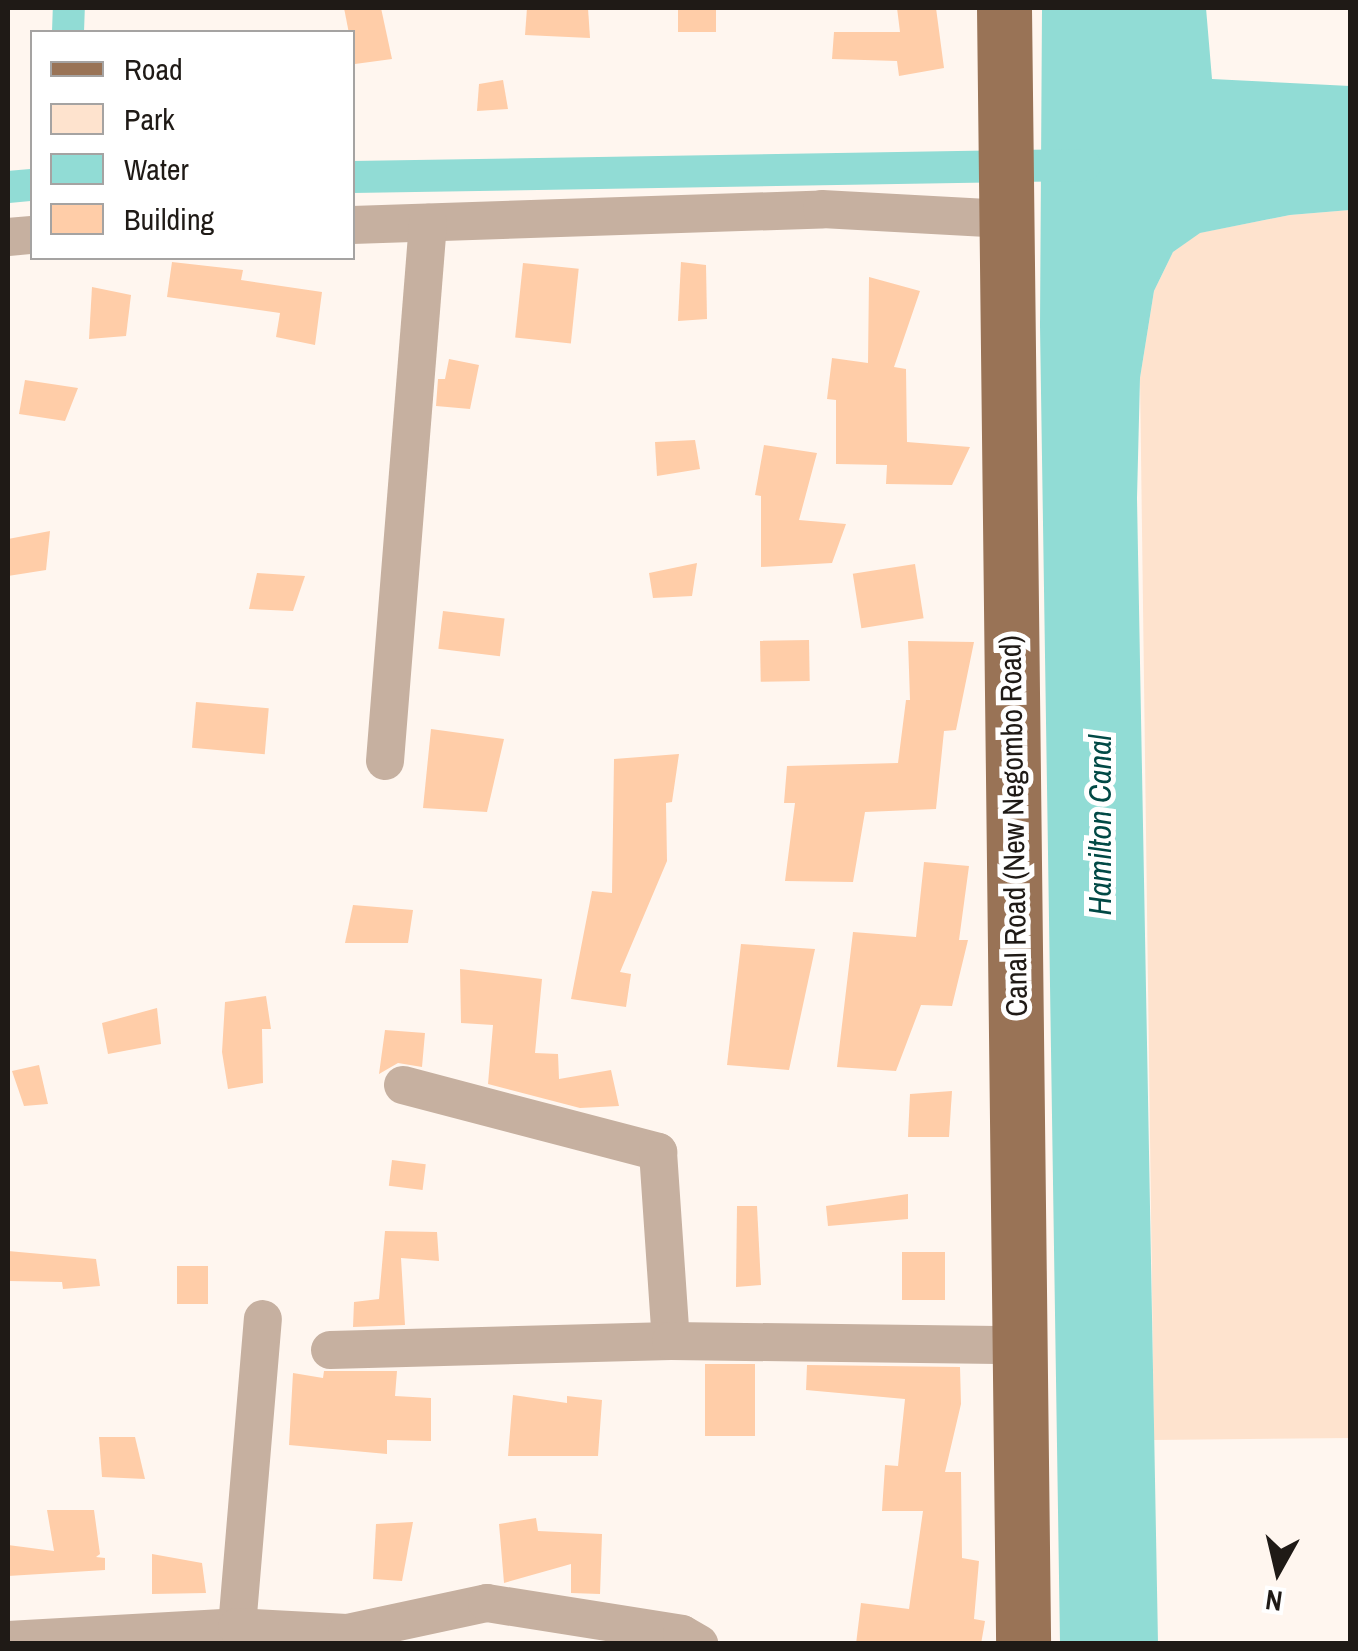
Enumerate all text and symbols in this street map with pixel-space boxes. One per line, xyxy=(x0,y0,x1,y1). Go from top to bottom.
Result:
legend xyxy=(30,30,355,260)
text: Road xyxy=(124,49,183,89)
text: Park xyxy=(124,99,175,139)
text: Water xyxy=(124,149,189,189)
text: Building xyxy=(124,199,214,239)
street label: Canal Road (New Negombo Road) xyxy=(992,635,1034,1017)
water label: Hamilton Canal xyxy=(1081,735,1119,915)
north arrow xyxy=(1228,1521,1328,1621)
text: N xyxy=(1263,1581,1285,1621)

